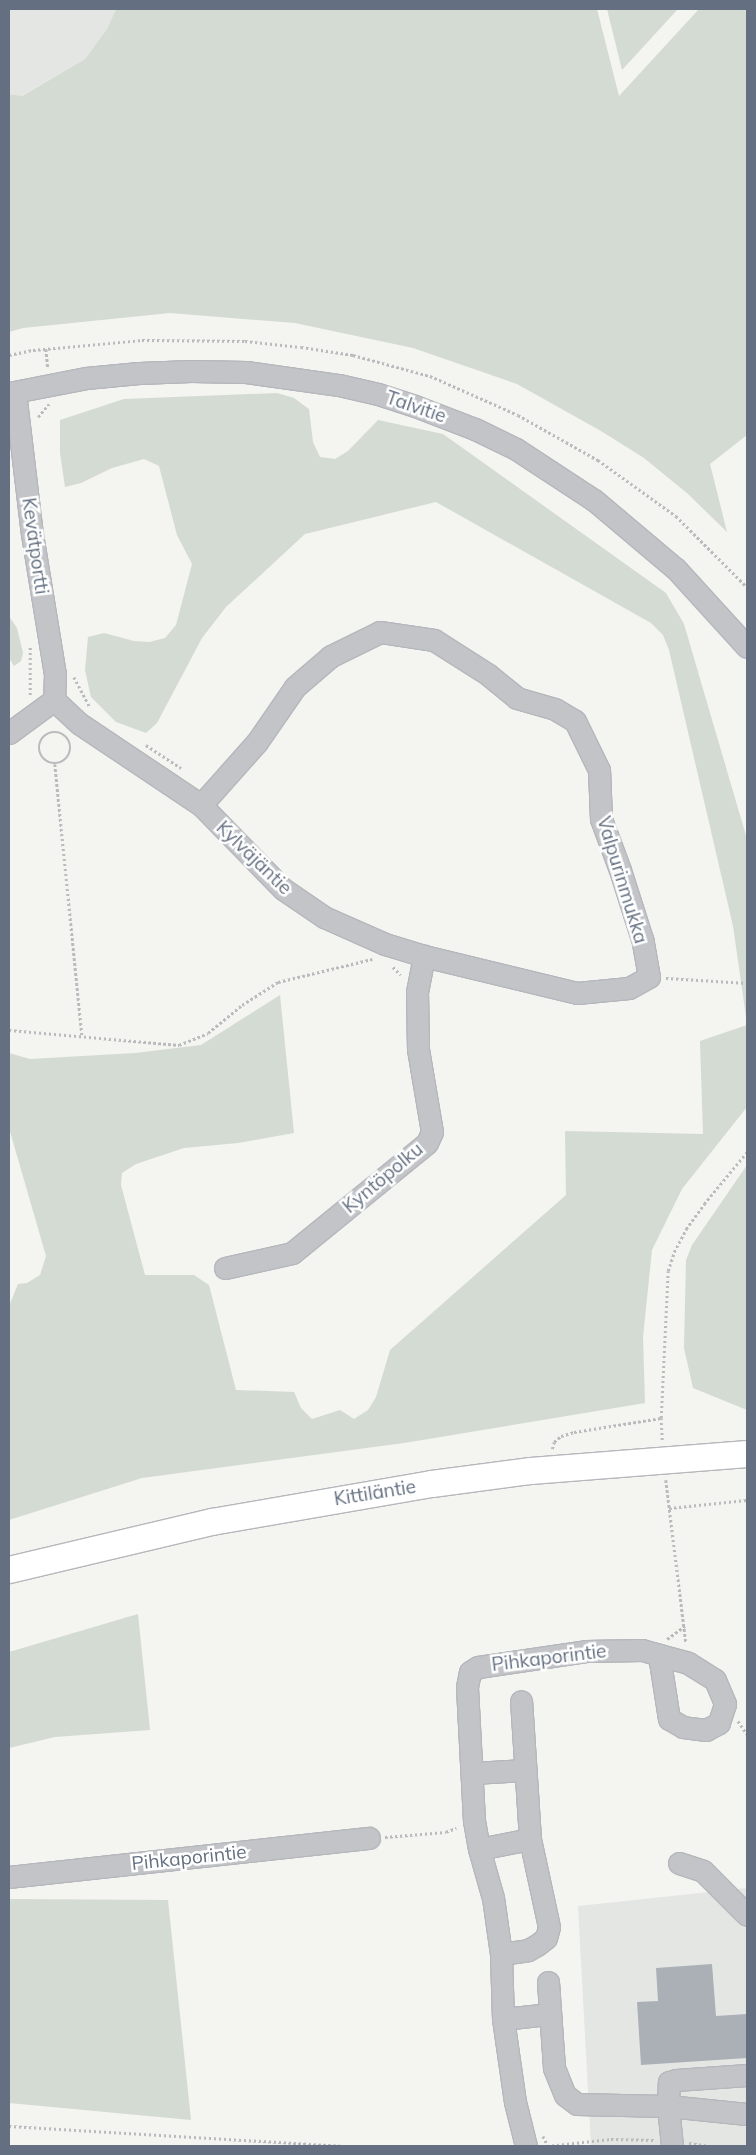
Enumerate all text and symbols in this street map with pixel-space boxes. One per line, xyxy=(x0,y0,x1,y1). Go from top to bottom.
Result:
street label: Talvitie xyxy=(383,386,449,428)
street label: Kevätportti xyxy=(17,496,53,596)
street label: Valpurinmukka xyxy=(592,814,652,946)
street label: Kylväjäntie xyxy=(211,816,297,900)
street label: Kyntöpolku xyxy=(338,1138,428,1218)
street label: Kittiläntie xyxy=(332,1475,418,1511)
street label: Pihkaporintie xyxy=(490,1640,608,1676)
street label: Pihkaporintie xyxy=(130,1841,248,1875)

